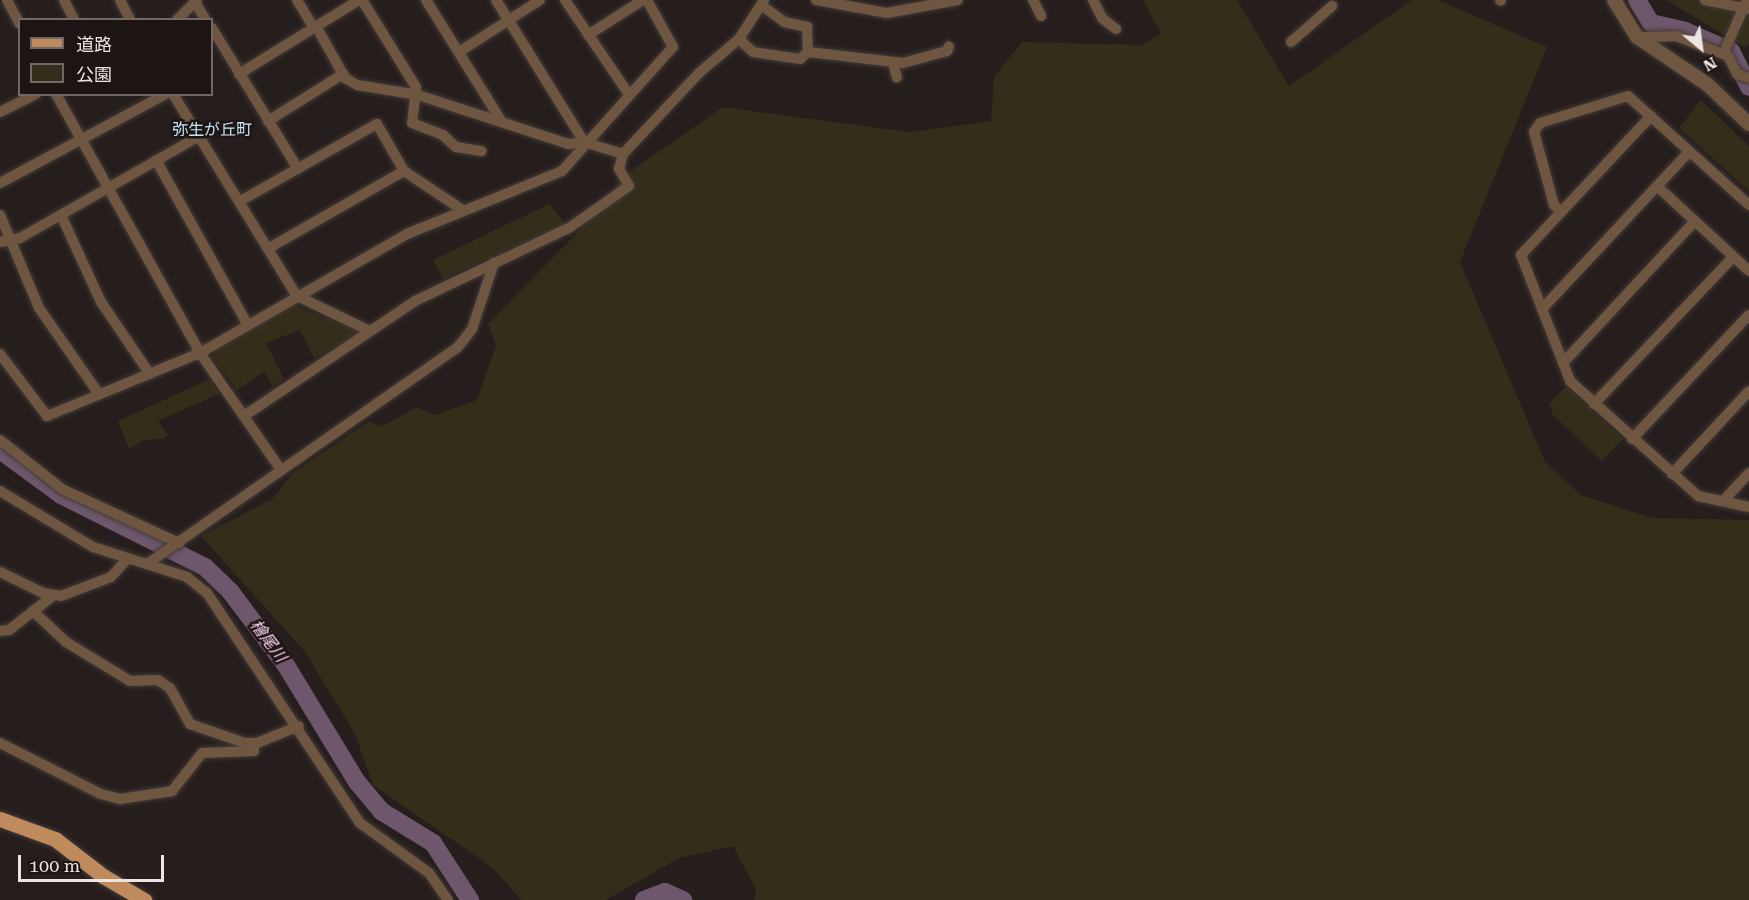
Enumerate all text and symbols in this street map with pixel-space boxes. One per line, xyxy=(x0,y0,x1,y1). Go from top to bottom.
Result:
legend xyxy=(18,18,213,96)
north arrow xyxy=(1671,18,1731,78)
text: 道路 xyxy=(76,34,112,55)
text: N xyxy=(1700,53,1720,75)
text: 公園 xyxy=(76,64,112,85)
district label: 弥生が丘町 xyxy=(172,120,252,140)
water label: 檜尾川 xyxy=(246,616,290,666)
scale bar xyxy=(21,843,166,881)
text: 100 m xyxy=(29,855,80,876)

